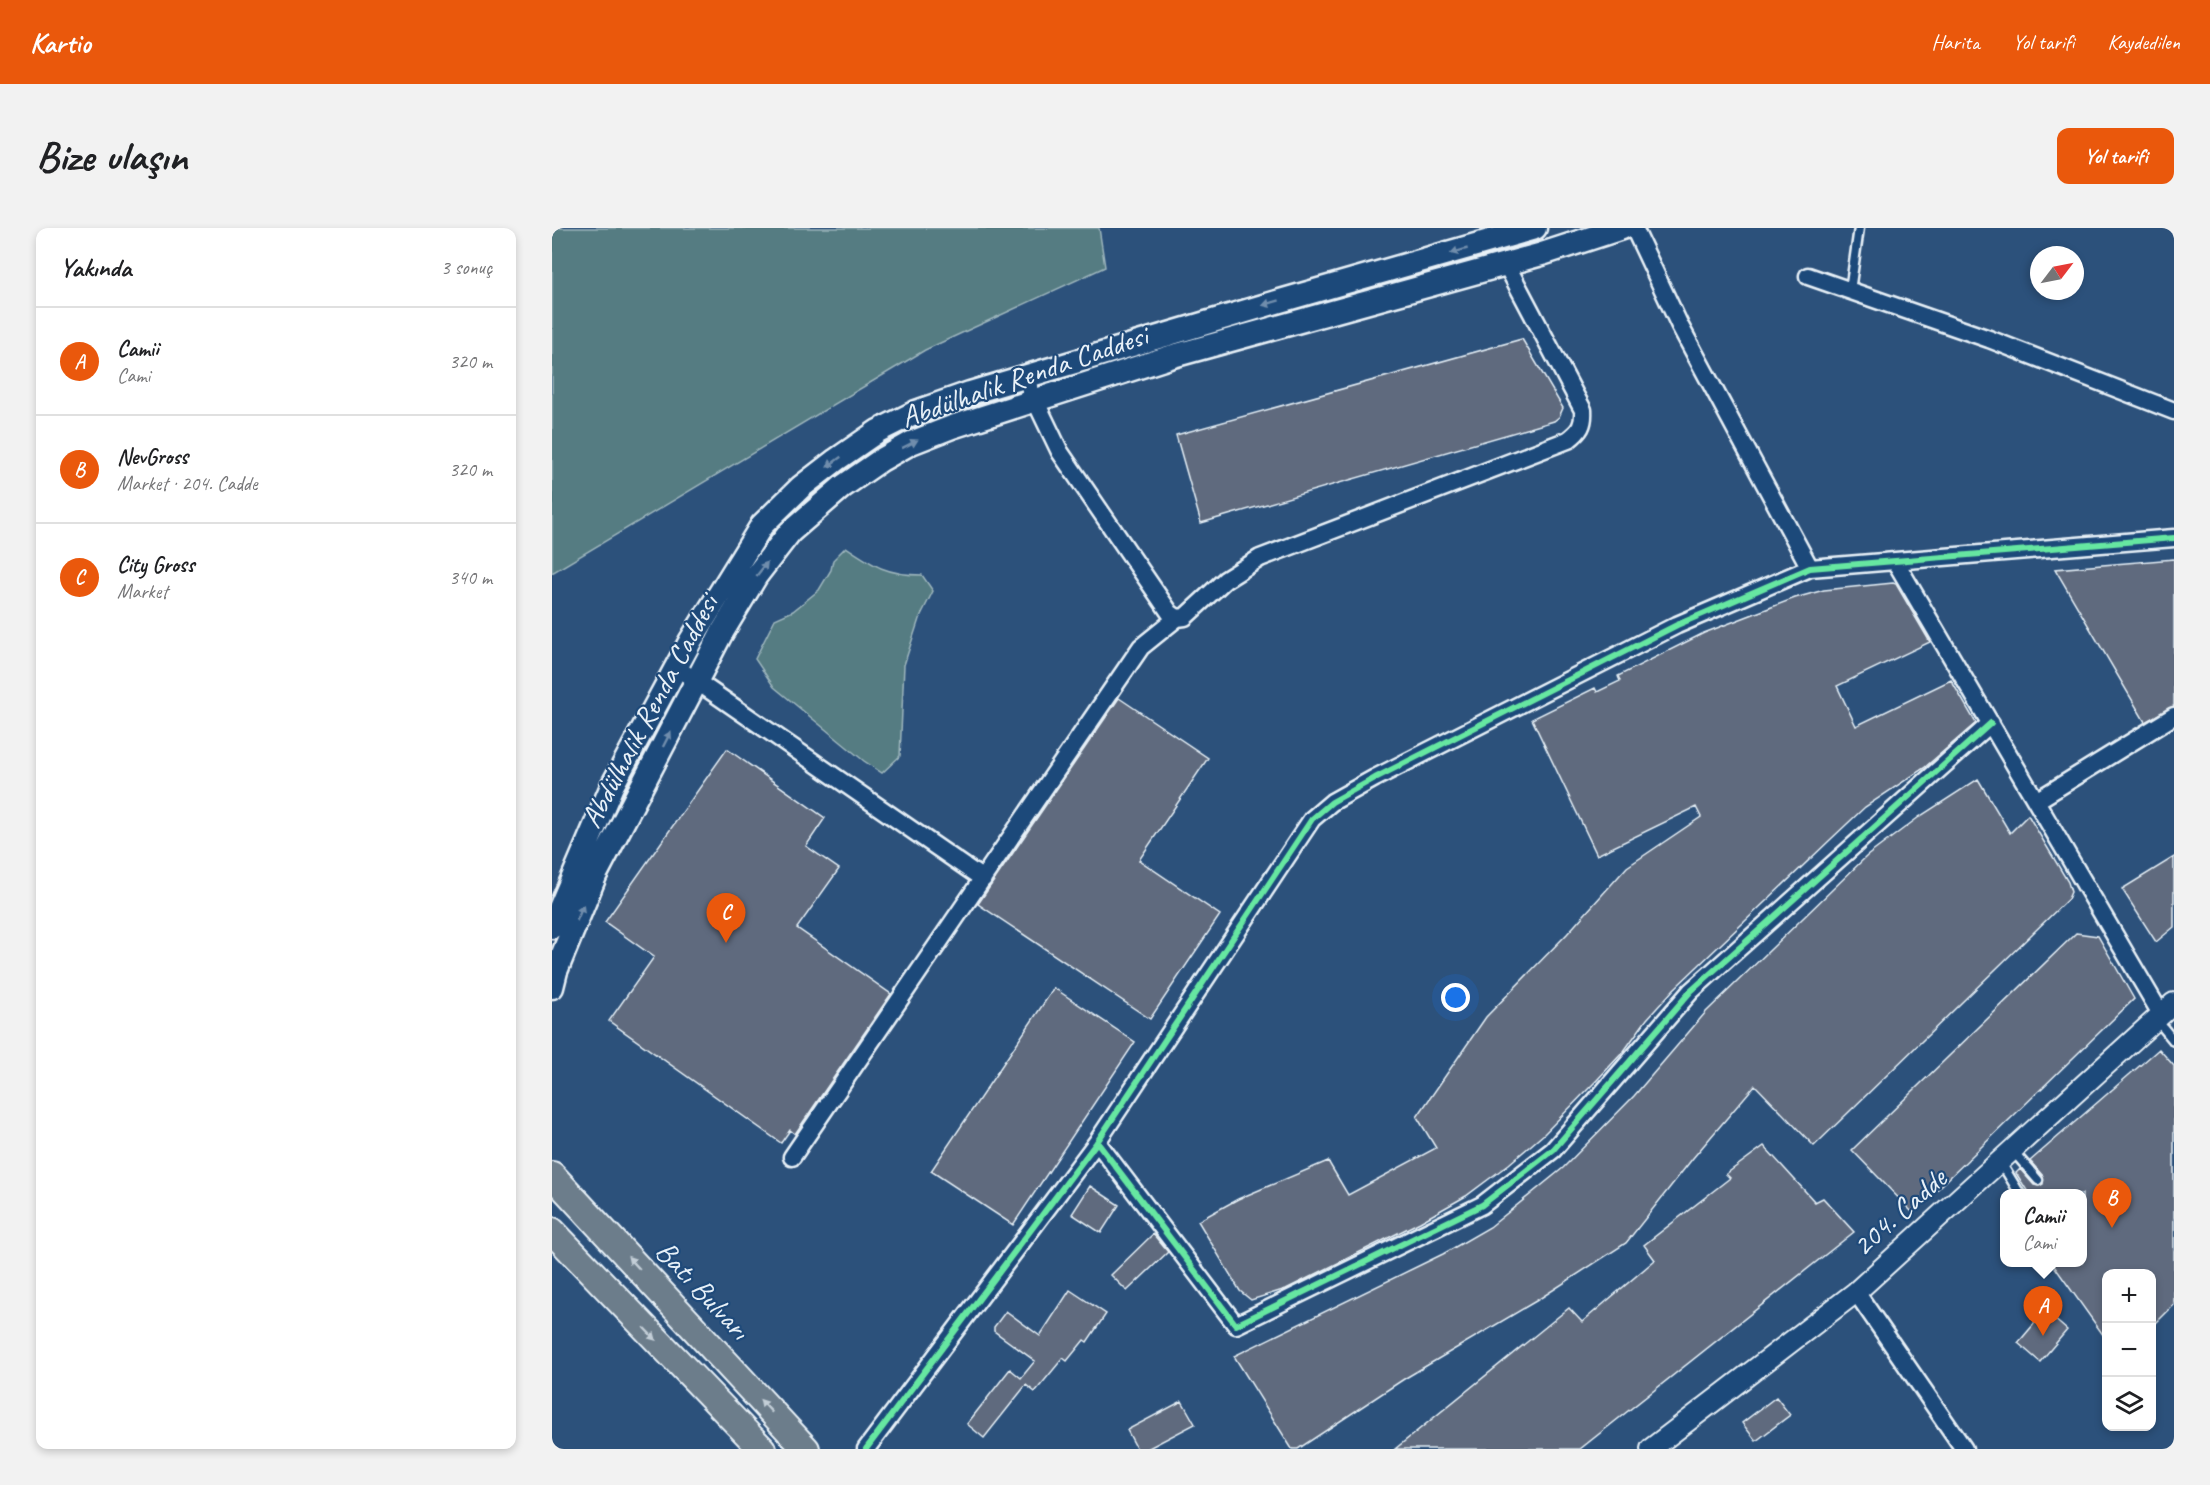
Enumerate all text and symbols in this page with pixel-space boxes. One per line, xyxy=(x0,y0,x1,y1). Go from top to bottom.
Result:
text: Kartio xyxy=(30,25,91,60)
text: Harita xyxy=(1931,29,1980,55)
text: Yol tarifi xyxy=(2013,29,2074,55)
text: Kaydedilen xyxy=(2107,29,2180,55)
button: Yol tarifi xyxy=(2057,128,2174,184)
text: Bize ulaşın xyxy=(36,130,187,183)
north arrow xyxy=(2030,246,2084,300)
one-way arrow xyxy=(1450,247,1468,256)
text: Yakında xyxy=(60,251,131,284)
text: 3 sonuç xyxy=(441,255,492,280)
one-way arrow xyxy=(1262,299,1280,308)
street label: Abdülhalik Renda Caddesi xyxy=(896,315,1156,436)
text: Camii xyxy=(117,335,158,363)
text: A xyxy=(74,349,85,374)
text: 320 m xyxy=(449,349,492,374)
text: Cami xyxy=(117,363,150,388)
one-way arrow xyxy=(901,440,918,449)
text: NevGross xyxy=(117,443,188,471)
one-way arrow xyxy=(826,456,842,468)
text: B xyxy=(74,457,85,482)
text: 320 m xyxy=(449,457,492,482)
text: Market · 204. Cadde xyxy=(117,471,257,496)
text: City Gross xyxy=(117,551,194,579)
one-way arrow xyxy=(756,561,768,577)
text: C xyxy=(75,565,84,590)
text: 340 m xyxy=(449,565,492,590)
text: Market xyxy=(117,579,168,604)
street label: Abdülhalik Renda Caddesi xyxy=(572,585,728,834)
one-way arrow xyxy=(662,730,671,747)
pin: C xyxy=(706,894,746,943)
one-way arrow xyxy=(576,904,585,922)
your location xyxy=(1441,983,1470,1012)
street label: 204. Cadde xyxy=(1844,1158,1956,1264)
pin: B xyxy=(2092,1178,2132,1228)
popup xyxy=(2000,1189,2087,1267)
text: Camii xyxy=(2023,1202,2064,1230)
text: Cami xyxy=(2023,1230,2056,1255)
street label: Batı Bulvarı xyxy=(648,1232,759,1349)
one-way arrow xyxy=(627,1256,641,1271)
map controls xyxy=(2102,1269,2156,1431)
button: + xyxy=(2102,1269,2156,1323)
pin: A xyxy=(2024,1286,2062,1336)
button: − xyxy=(2102,1323,2156,1377)
one-way arrow xyxy=(643,1327,657,1342)
button: layers xyxy=(2102,1377,2156,1431)
one-way arrow xyxy=(759,1399,773,1414)

